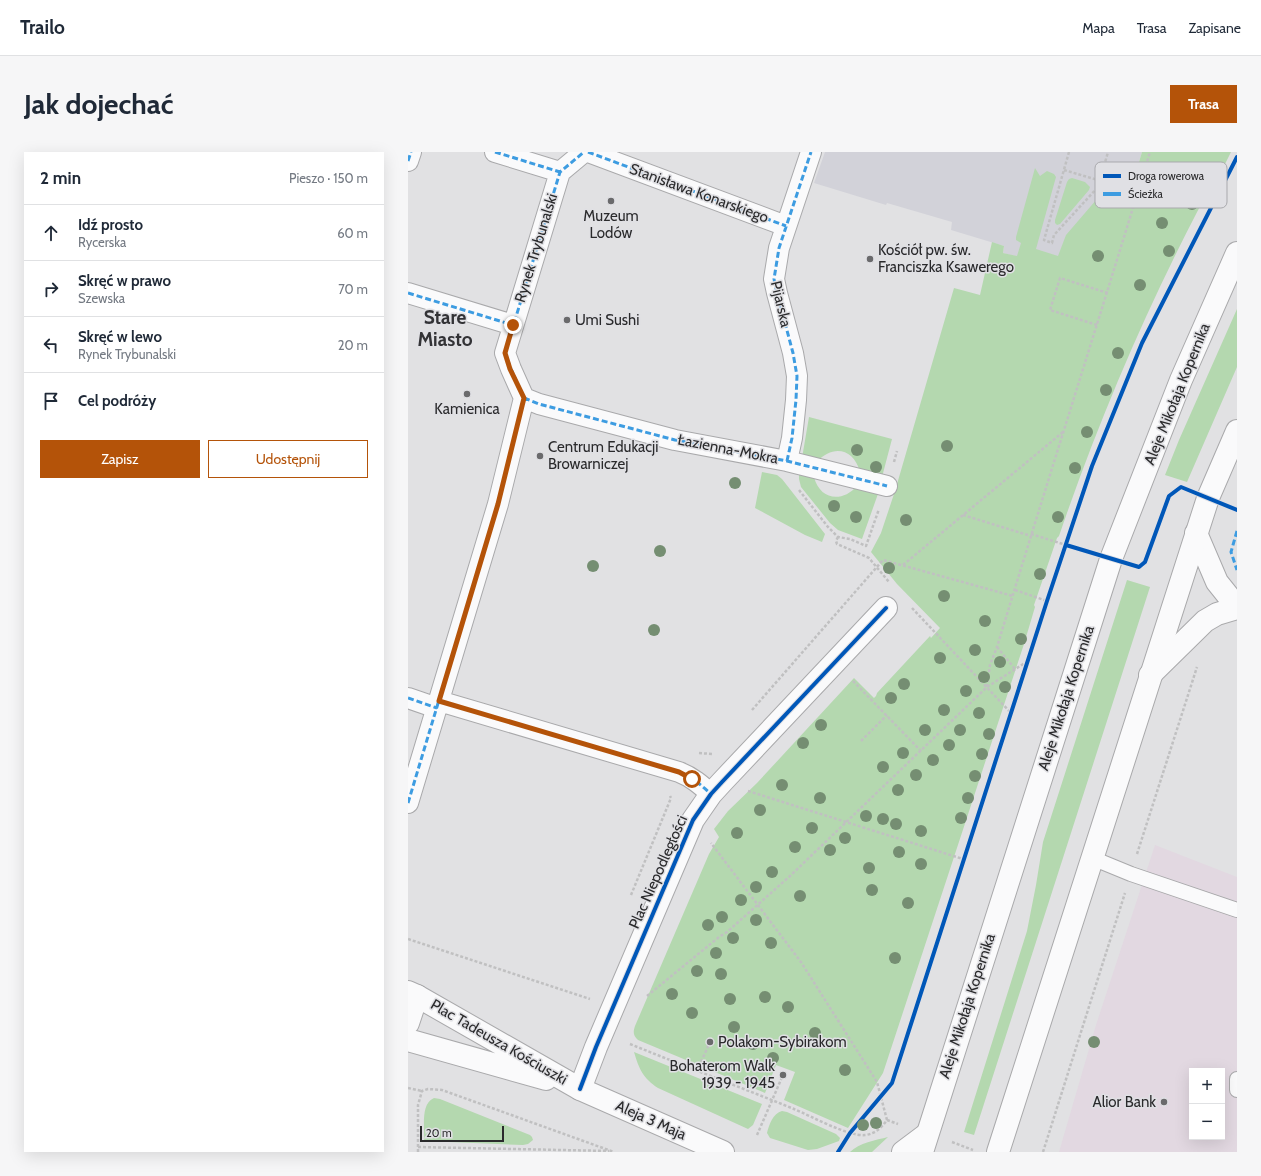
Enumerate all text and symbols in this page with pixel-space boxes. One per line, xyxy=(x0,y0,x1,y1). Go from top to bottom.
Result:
text: Trailo xyxy=(20,16,65,39)
text: Mapa xyxy=(1082,19,1115,37)
text: Trasa xyxy=(1137,19,1166,37)
text: Zapisane xyxy=(1188,19,1241,37)
button: Trasa xyxy=(1170,85,1237,123)
text: Jak dojechać xyxy=(24,87,173,121)
street label: Stanisława Konarskiego xyxy=(627,159,771,227)
legend xyxy=(1095,162,1227,208)
text: 2 min xyxy=(40,168,81,188)
text: Droga rowerowa xyxy=(1128,169,1205,183)
text: Pieszo · 150 m xyxy=(289,170,368,186)
text: Ścieżka xyxy=(1128,187,1163,201)
street label: Rynek Trybunalski xyxy=(511,191,561,305)
marker: Muzeum Lodów xyxy=(606,196,616,206)
place label: Muzeum Lodów xyxy=(583,207,639,242)
text: Idź prosto xyxy=(78,216,143,234)
icon: ahead xyxy=(40,222,62,244)
text: 60 m xyxy=(337,225,368,241)
text: Rycerska xyxy=(78,234,126,250)
place label: Kościół pw. św. Franciszka Ksawerego xyxy=(878,241,1014,276)
marker: Kościół pw. św. Franciszka Ksawerego xyxy=(865,254,875,264)
text: Skręć w prawo xyxy=(78,272,171,290)
icon: right xyxy=(40,278,62,300)
street label: Pijarska xyxy=(767,279,795,330)
text: 70 m xyxy=(338,281,368,297)
text: Szewska xyxy=(78,290,125,306)
district label: Stare Miasto xyxy=(417,306,473,351)
place label: Umi Sushi xyxy=(575,311,639,329)
marker: Umi Sushi xyxy=(562,315,572,325)
route end xyxy=(504,316,522,334)
street label: Aleje Mikołaja Kopernika xyxy=(1140,320,1214,468)
text: Skręć w lewo xyxy=(78,328,162,346)
icon: left xyxy=(40,334,62,356)
text: 20 m xyxy=(338,337,368,353)
text: Rynek Trybunalski xyxy=(78,346,176,362)
marker: Kamienica xyxy=(462,389,472,399)
icon: arrive xyxy=(40,390,62,412)
text: Cel podróży xyxy=(78,392,156,410)
place label: Kamienica xyxy=(434,400,500,418)
street label: Łazienna-Mokra xyxy=(676,430,780,468)
place label: Centrum Edukacji Browarniczej xyxy=(548,438,658,473)
button: Zapisz xyxy=(40,440,200,478)
button: Udostępnij xyxy=(208,440,368,478)
marker: Centrum Edukacji Browarniczej xyxy=(535,451,545,461)
street label: Aleje Mikołaja Kopernika xyxy=(1034,623,1098,773)
route start xyxy=(683,770,701,788)
street label: Plac Niepodległości xyxy=(625,812,691,932)
street label: Aleje Mikołaja Kopernika xyxy=(935,931,999,1081)
street label: Plac Tadeusza Kościuszki xyxy=(427,995,571,1089)
place label: Polakom-Sybirakom xyxy=(718,1033,847,1051)
marker: Polakom-Sybirakom xyxy=(705,1037,715,1047)
place label: Bohaterom Walk 1939 - 1945 xyxy=(670,1057,775,1092)
map controls xyxy=(1189,1068,1225,1140)
button: + xyxy=(1189,1068,1225,1104)
marker: Bohaterom Walk 1939 - 1945 xyxy=(778,1070,788,1080)
place label: Alior Bank xyxy=(1093,1093,1156,1111)
street label: Aleja 3 Maja xyxy=(613,1096,690,1144)
marker: Alior Bank xyxy=(1159,1097,1169,1107)
button: − xyxy=(1189,1104,1225,1140)
scale bar xyxy=(420,1124,504,1143)
text: 20 m xyxy=(426,1126,452,1140)

